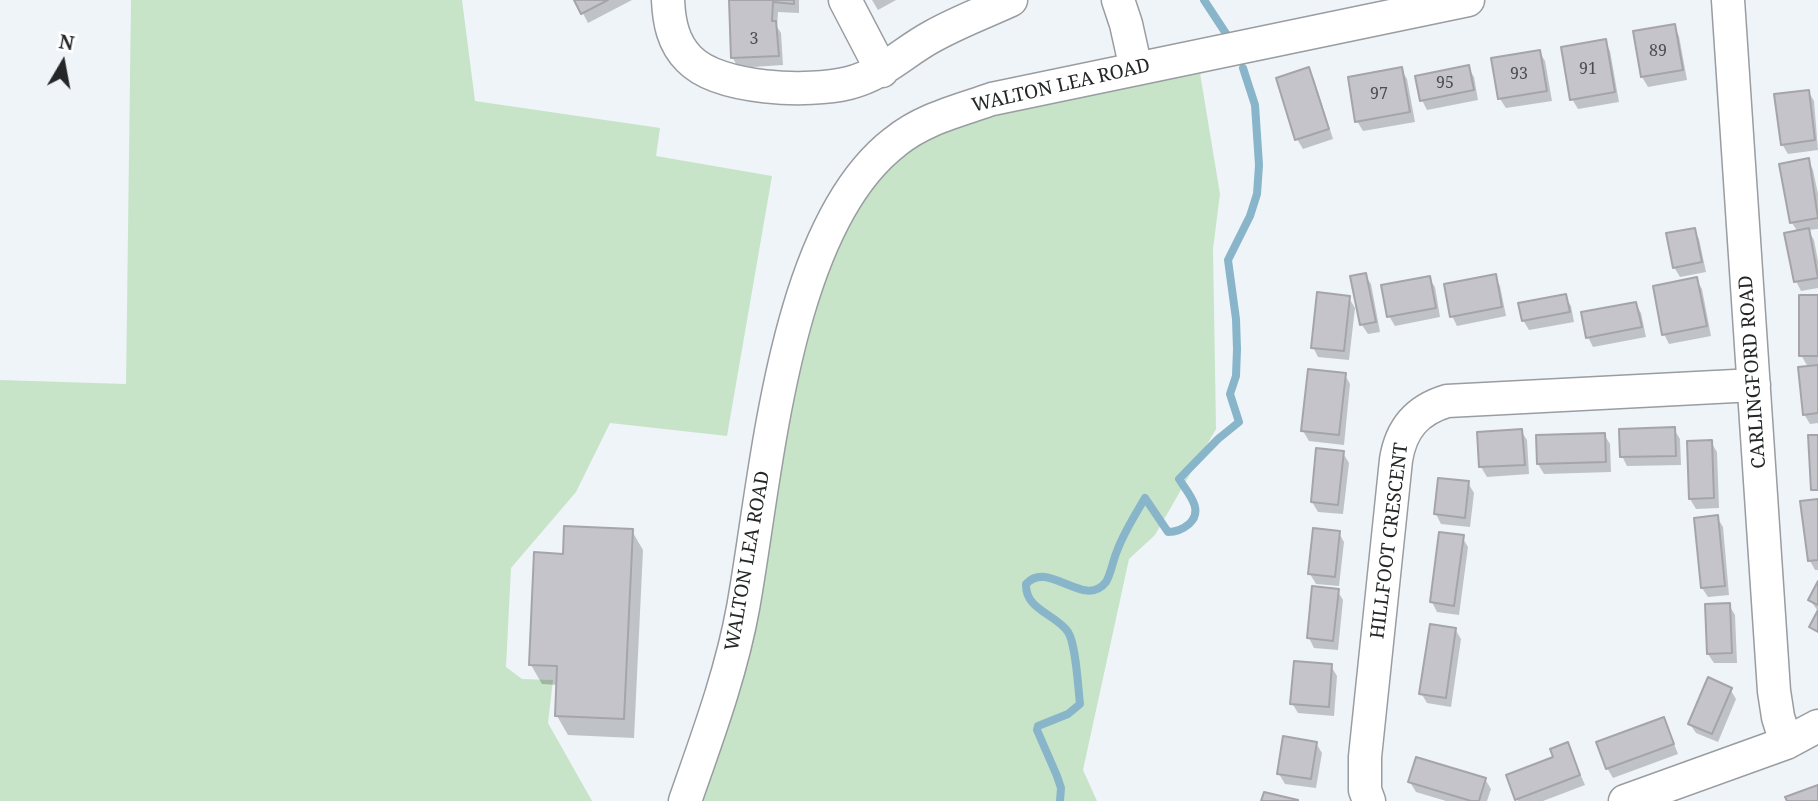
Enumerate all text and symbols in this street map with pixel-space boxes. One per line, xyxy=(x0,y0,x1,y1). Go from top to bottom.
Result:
north arrow xyxy=(28,28,98,98)
text: N xyxy=(57,28,76,56)
house number: 3 xyxy=(750,29,758,49)
house number: 89 xyxy=(1649,41,1667,61)
street label: WALTON LEA ROAD xyxy=(970,54,1152,118)
house number: 91 xyxy=(1579,59,1597,79)
house number: 93 xyxy=(1510,64,1528,84)
house number: 95 xyxy=(1436,73,1454,93)
house number: 97 xyxy=(1370,84,1388,104)
street label: CARLINGFORD ROAD xyxy=(1735,274,1771,470)
street label: HILLFOOT CRESCENT xyxy=(1367,442,1413,640)
street label: WALTON LEA ROAD xyxy=(721,469,775,653)

